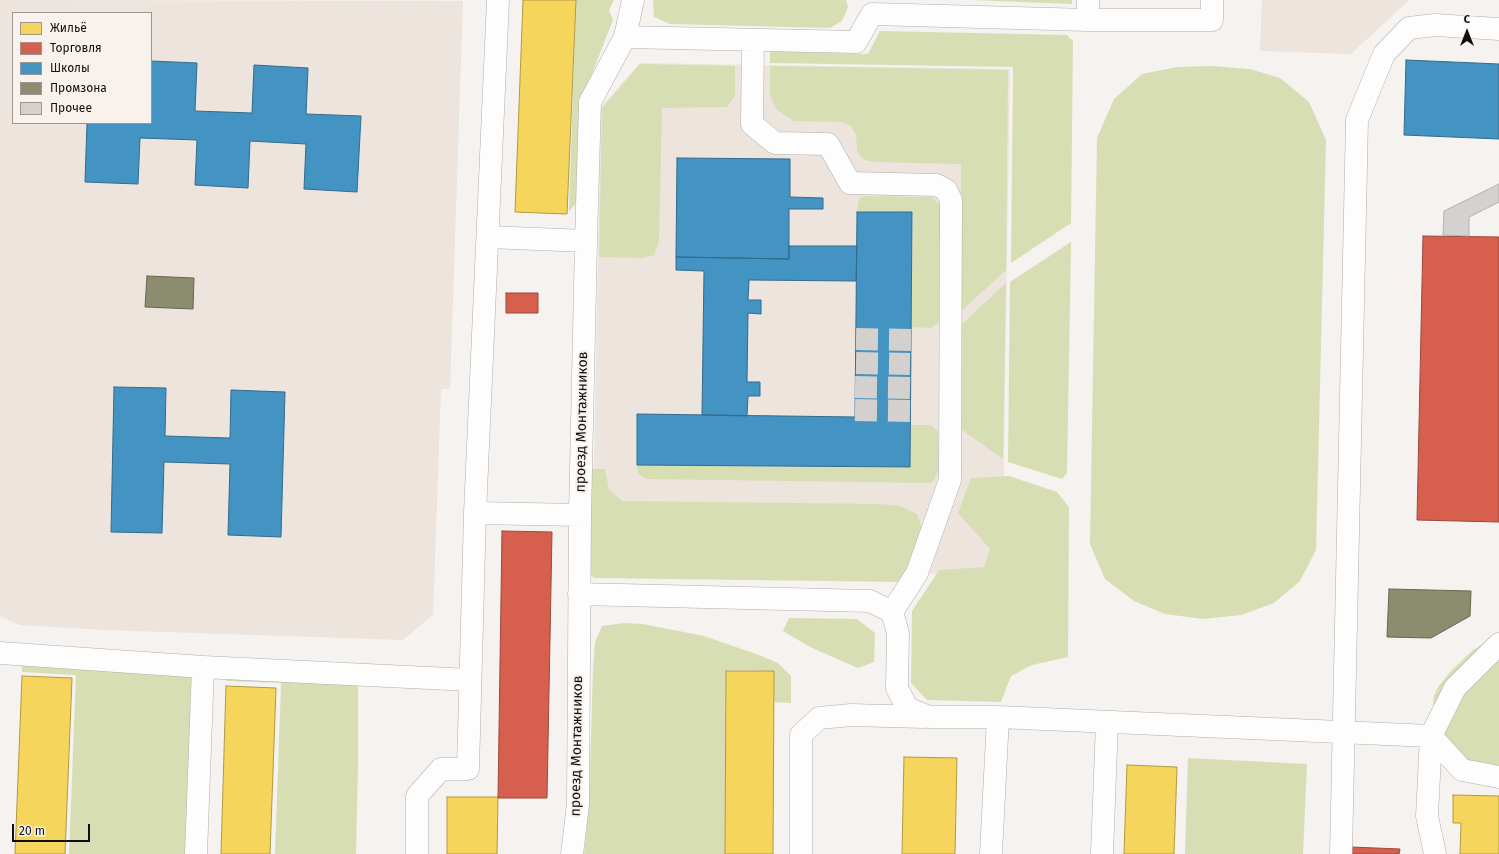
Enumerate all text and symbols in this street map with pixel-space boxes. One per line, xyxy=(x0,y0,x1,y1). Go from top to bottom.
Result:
legend xyxy=(12,12,152,124)
north arrow xyxy=(1447,12,1487,52)
text: С xyxy=(1464,13,1470,26)
text: Жильё xyxy=(50,21,87,35)
text: Торговля xyxy=(50,41,102,55)
text: Школы xyxy=(50,61,90,75)
text: Промзона xyxy=(50,81,107,95)
text: Прочее xyxy=(50,101,92,115)
street label: проезд Монтажников xyxy=(572,351,592,493)
street label: проезд Монтажников xyxy=(567,675,587,817)
scale bar xyxy=(14,816,92,842)
text: 20 m xyxy=(19,824,45,838)

